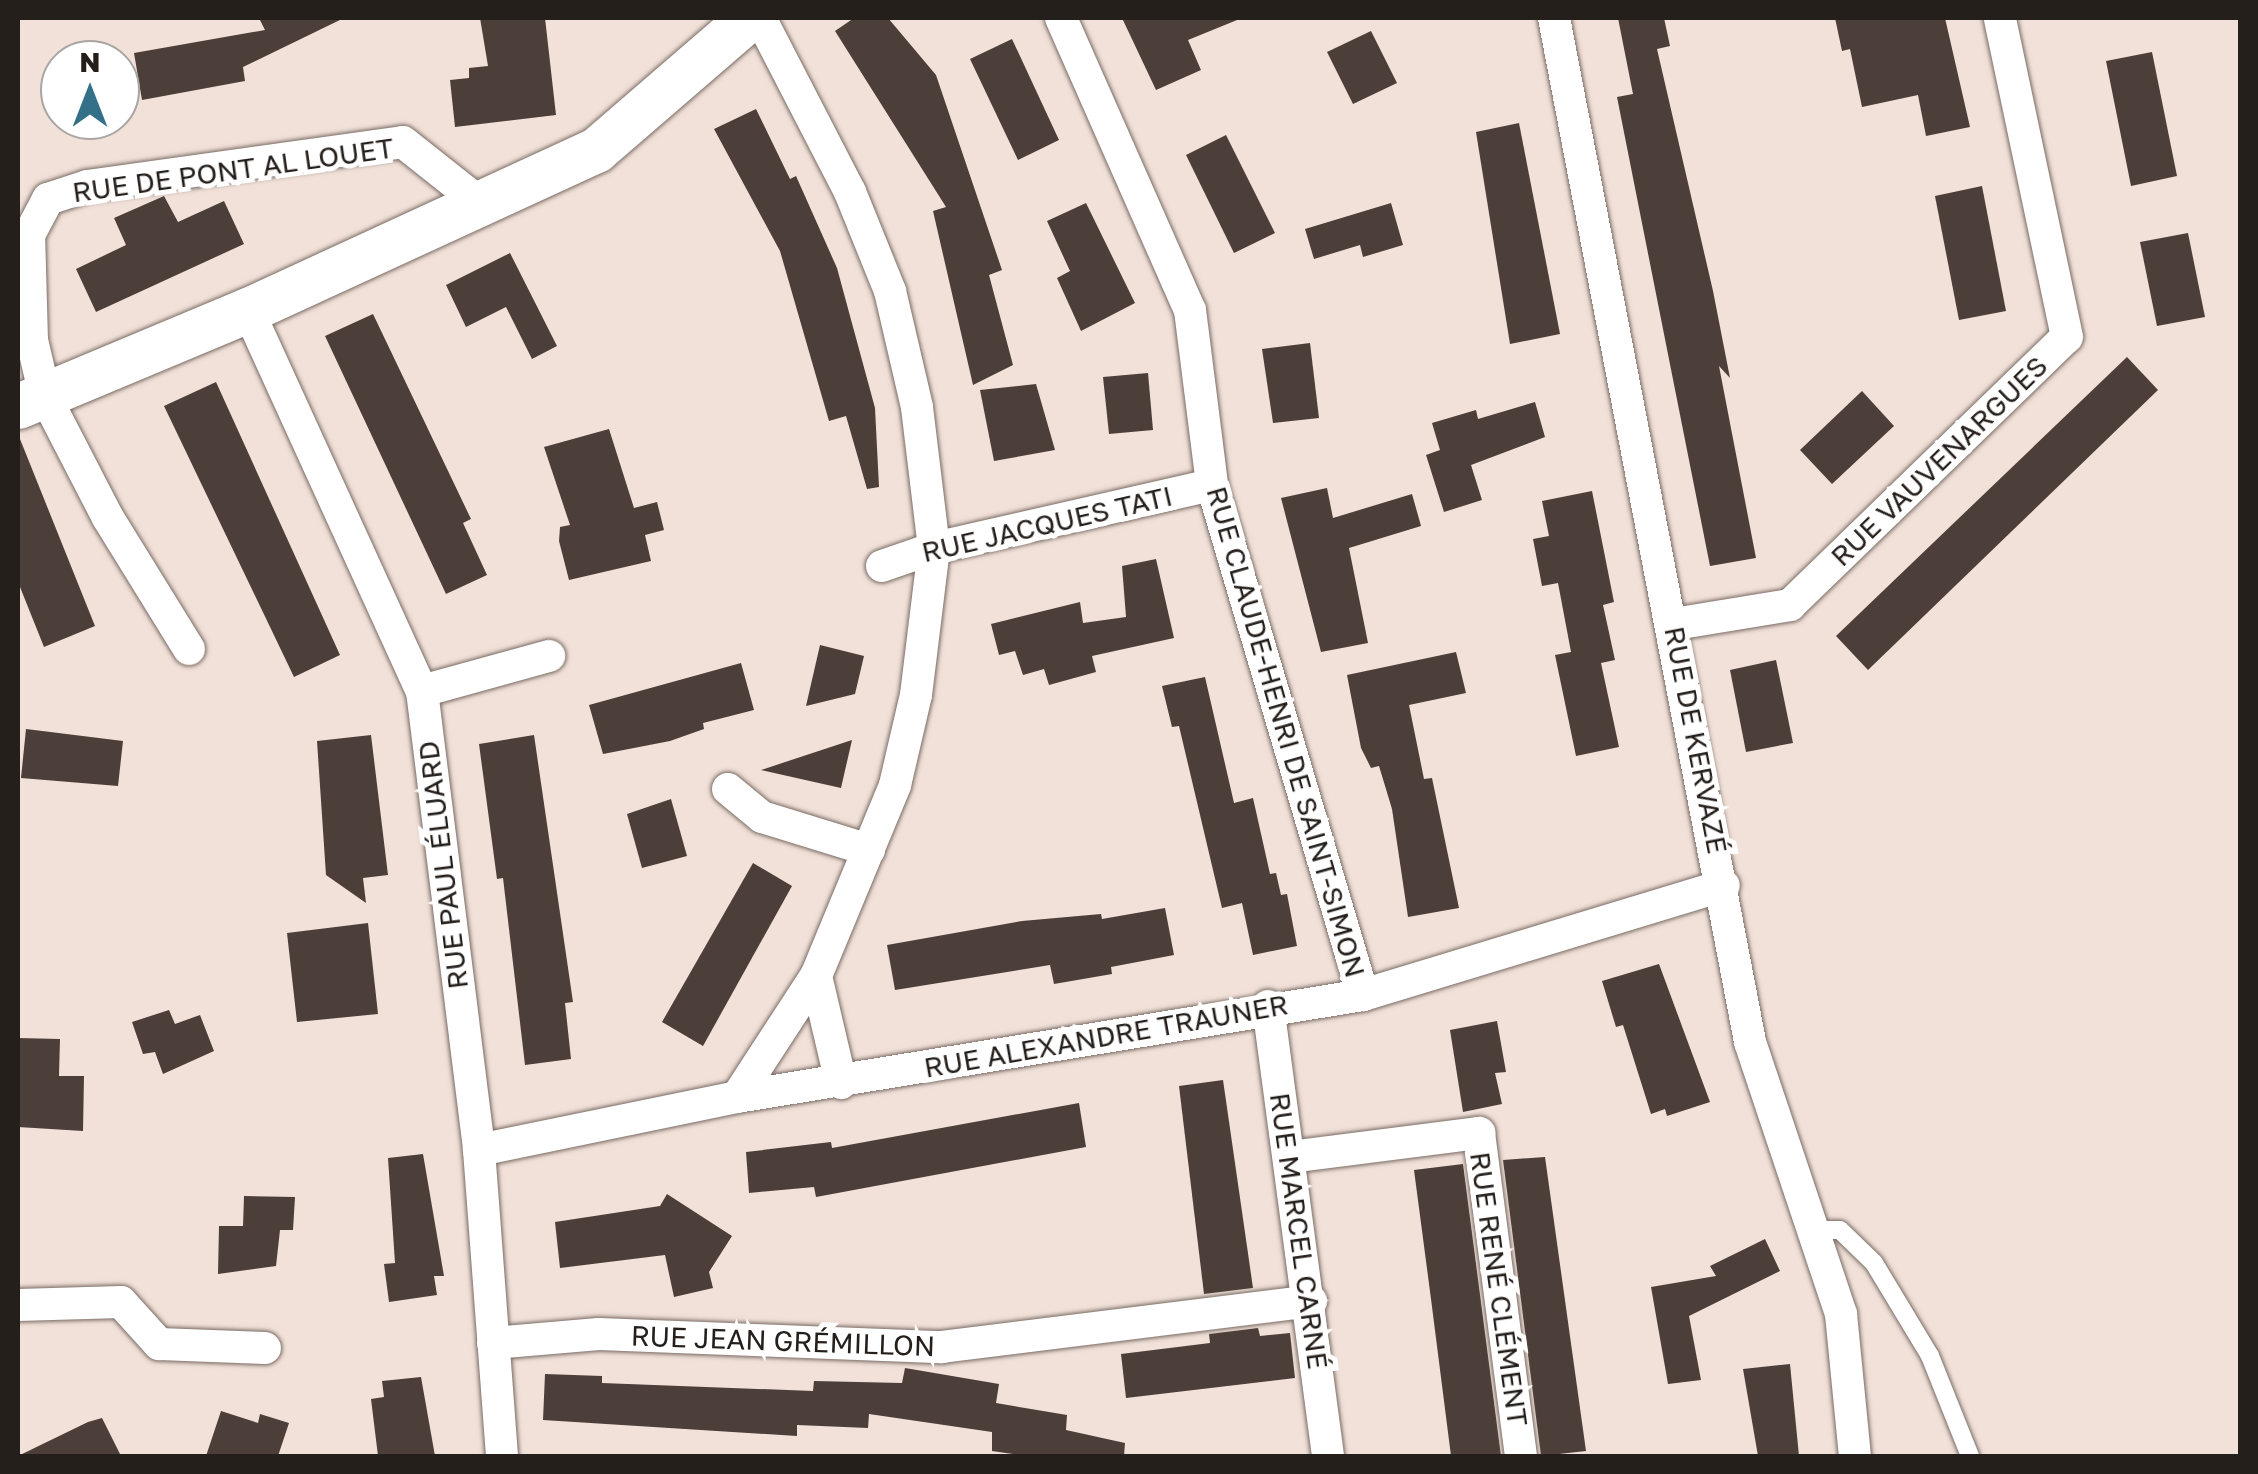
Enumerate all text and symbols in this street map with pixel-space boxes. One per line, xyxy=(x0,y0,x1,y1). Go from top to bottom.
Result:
north arrow xyxy=(40,40,140,140)
text: N xyxy=(79,45,101,78)
street label: RUE DE PONT AL LOUET xyxy=(70,131,396,209)
street label: RUE VAUVENARGUES xyxy=(1824,349,2054,573)
street label: RUE JACQUES TATI xyxy=(918,479,1176,569)
street label: RUE CLAUDE-HENRI DE SAINT-SIMON xyxy=(1200,483,1372,981)
street label: RUE DE KERVAZÉ xyxy=(1657,624,1735,856)
street label: RUE PAUL ÉLUARD xyxy=(411,739,475,991)
street label: RUE ALEXANDRE TRAUNER xyxy=(921,987,1291,1085)
street label: RUE MARCEL CARNÉ xyxy=(1263,1091,1335,1371)
street label: RUE RENÉ CLÉMENT xyxy=(1463,1150,1535,1428)
street label: RUE JEAN GRÉMILLON xyxy=(630,1319,936,1363)

